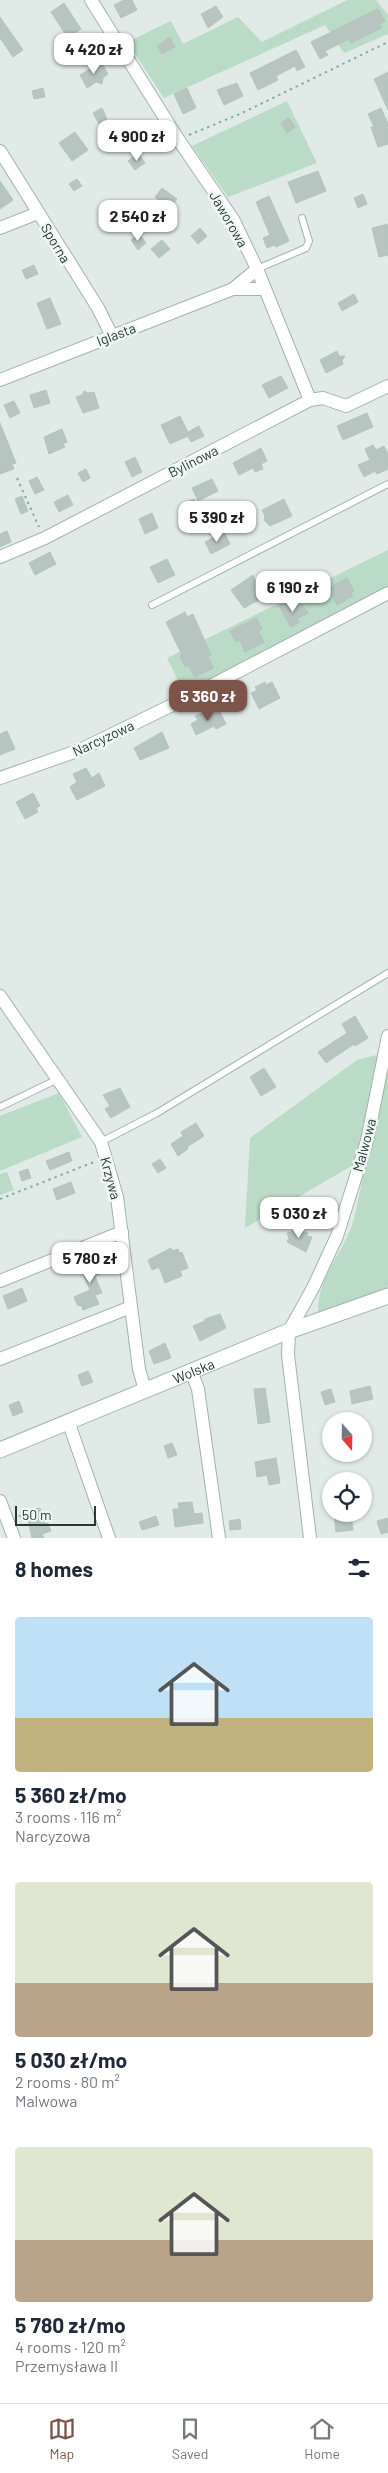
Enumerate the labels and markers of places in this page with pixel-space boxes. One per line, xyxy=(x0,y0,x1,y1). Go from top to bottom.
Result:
pin: 4 420 zł xyxy=(42,32,146,75)
pin: 4 900 zł xyxy=(85,120,189,162)
pin: 2 540 zł xyxy=(86,200,190,242)
pin: 5 390 zł xyxy=(165,500,269,543)
pin: 6 190 zł xyxy=(241,570,345,613)
pin: 5 360 zł xyxy=(156,680,260,722)
pin: 5 030 zł xyxy=(247,1196,351,1239)
pin: 5 780 zł xyxy=(38,1242,142,1284)

